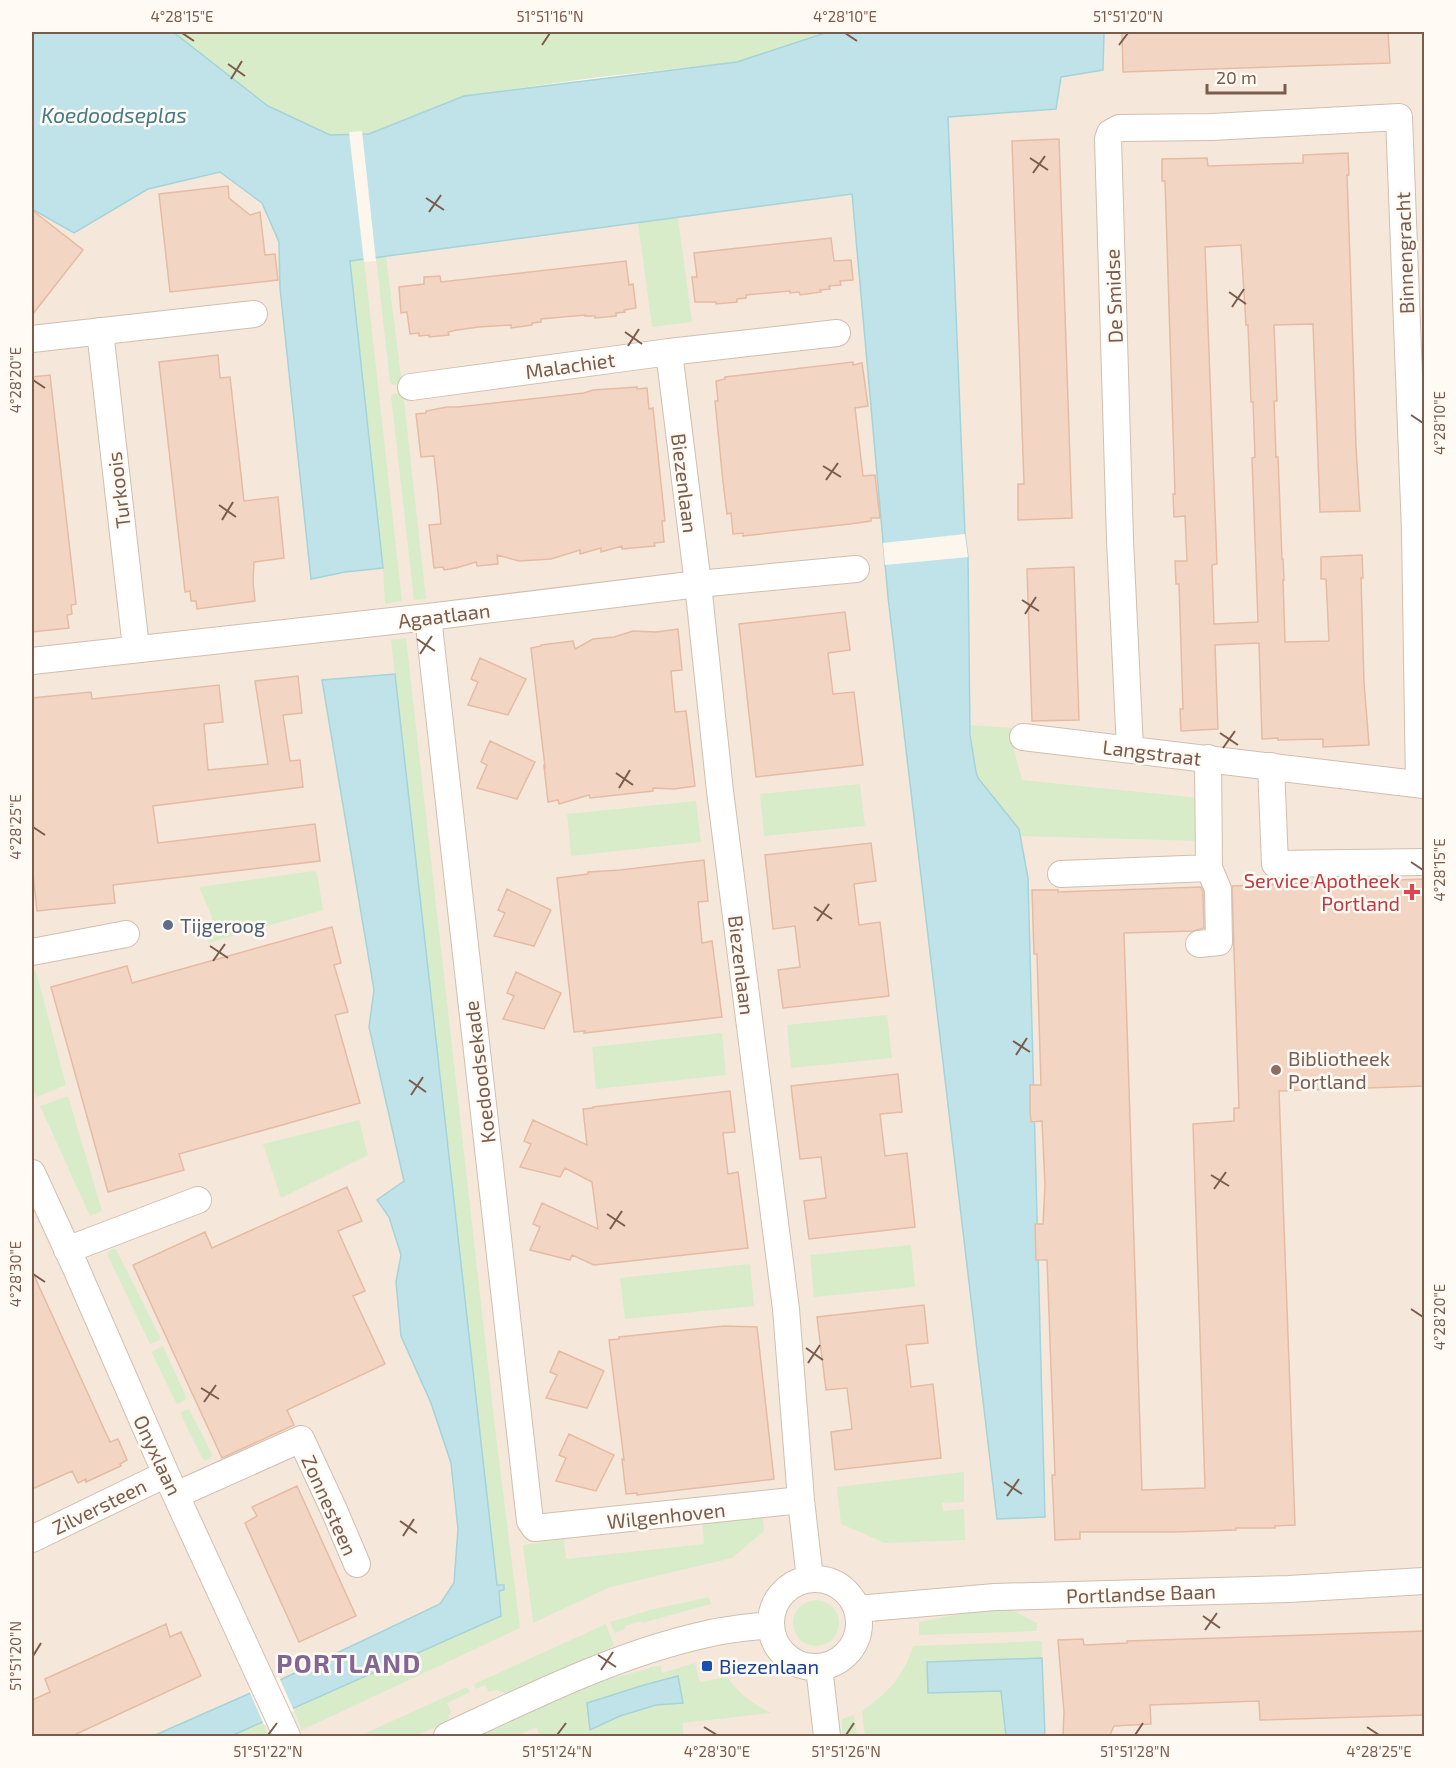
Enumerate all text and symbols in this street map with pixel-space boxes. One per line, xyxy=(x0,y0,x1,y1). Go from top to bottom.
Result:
text: 4°28'15"E xyxy=(150,7,214,25)
text: 51°51'16"N xyxy=(516,7,584,25)
text: 4°28'10"E xyxy=(813,7,877,25)
text: 51°51'20"N xyxy=(1093,7,1163,25)
scale bar xyxy=(1207,57,1285,95)
text: 20 m xyxy=(1216,66,1257,88)
water label: Koedoodseplas xyxy=(41,102,187,127)
street label: Binnengracht xyxy=(1390,191,1418,314)
street label: De Smidse xyxy=(1099,248,1127,344)
text: 4°28'20"E xyxy=(6,347,24,413)
street label: Malachiet xyxy=(524,347,617,383)
text: 4°28'10"E xyxy=(1430,391,1448,455)
street label: Biezenlaan xyxy=(667,432,703,534)
street label: Turkoois xyxy=(101,450,135,530)
street label: Agaatlaan xyxy=(397,597,491,633)
street label: Langstraat xyxy=(1101,734,1203,770)
text: 4°28'25"E xyxy=(6,794,24,860)
text: 4°28'15"E xyxy=(1430,838,1448,902)
place label: Service Apotheek Portland xyxy=(1244,868,1400,915)
marker: Service Apotheek Portland xyxy=(1405,885,1419,899)
place label: Tijgeroog xyxy=(180,913,265,937)
street label: Biezenlaan xyxy=(724,914,760,1016)
marker: Tijgeroog xyxy=(161,918,175,932)
street label: Koedoodsekade xyxy=(458,999,500,1145)
place label: Bibliotheek Portland xyxy=(1288,1046,1390,1093)
marker: Bibliotheek Portland xyxy=(1269,1063,1283,1077)
text: 4°28'30"E xyxy=(6,1241,24,1307)
text: 4°28'20"E xyxy=(1430,1284,1448,1350)
street label: Onyxlaan xyxy=(129,1411,187,1499)
street label: Zonnesteen xyxy=(297,1451,363,1559)
street label: Zilversteen xyxy=(48,1473,150,1539)
street label: Wilgenhoven xyxy=(606,1497,726,1533)
street label: Portlandse Baan xyxy=(1066,1578,1216,1608)
text: 51°51'20"N xyxy=(6,1621,24,1691)
district label: PORTLAND xyxy=(276,1647,422,1678)
place label: Biezenlaan xyxy=(719,1654,819,1678)
marker: Biezenlaan xyxy=(700,1659,714,1673)
text: 51°51'22"N xyxy=(233,1742,303,1760)
text: 51°51'24"N xyxy=(522,1742,592,1760)
text: 4°28'30"E xyxy=(684,1742,750,1760)
text: 51°51'26"N xyxy=(811,1742,881,1760)
text: 51°51'28"N xyxy=(1100,1742,1170,1760)
text: 4°28'25"E xyxy=(1346,1742,1412,1760)

